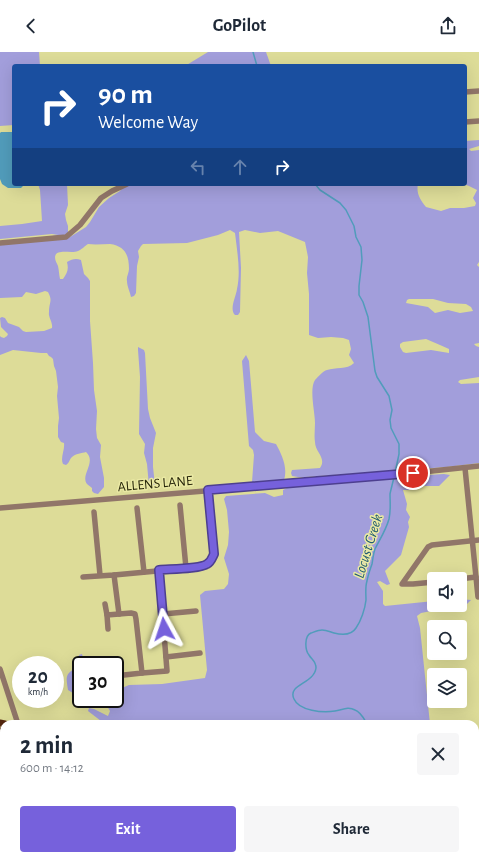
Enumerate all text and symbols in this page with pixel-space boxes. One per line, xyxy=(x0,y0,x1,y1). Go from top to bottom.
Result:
icon: back xyxy=(20,15,42,37)
icon: share xyxy=(437,15,459,37)
text: GoPilot xyxy=(213,17,266,35)
icon: right xyxy=(32,80,84,132)
text: 90 m xyxy=(98,81,153,109)
text: Welcome Way xyxy=(98,114,198,132)
icon: left xyxy=(187,156,209,178)
icon: ahead xyxy=(229,156,251,178)
icon: right xyxy=(271,156,293,178)
pin xyxy=(396,456,430,490)
icon: arrive xyxy=(402,462,424,484)
street label: ALLENS LANE xyxy=(117,474,193,494)
water label: Locust Creek xyxy=(352,512,385,580)
map controls xyxy=(427,572,467,708)
button: sound xyxy=(427,572,467,612)
position arrow xyxy=(143,608,185,650)
button: search xyxy=(427,620,467,660)
speed limit sign: 30 xyxy=(72,656,124,708)
text: 20 xyxy=(28,667,48,687)
button: layers xyxy=(427,668,467,708)
text: km/h xyxy=(28,687,48,697)
button: close xyxy=(417,733,459,775)
text: 2 min xyxy=(20,734,73,758)
text: 600 m · 14:12 xyxy=(20,762,84,775)
button: Exit xyxy=(20,806,236,852)
button: Share xyxy=(244,806,459,852)

